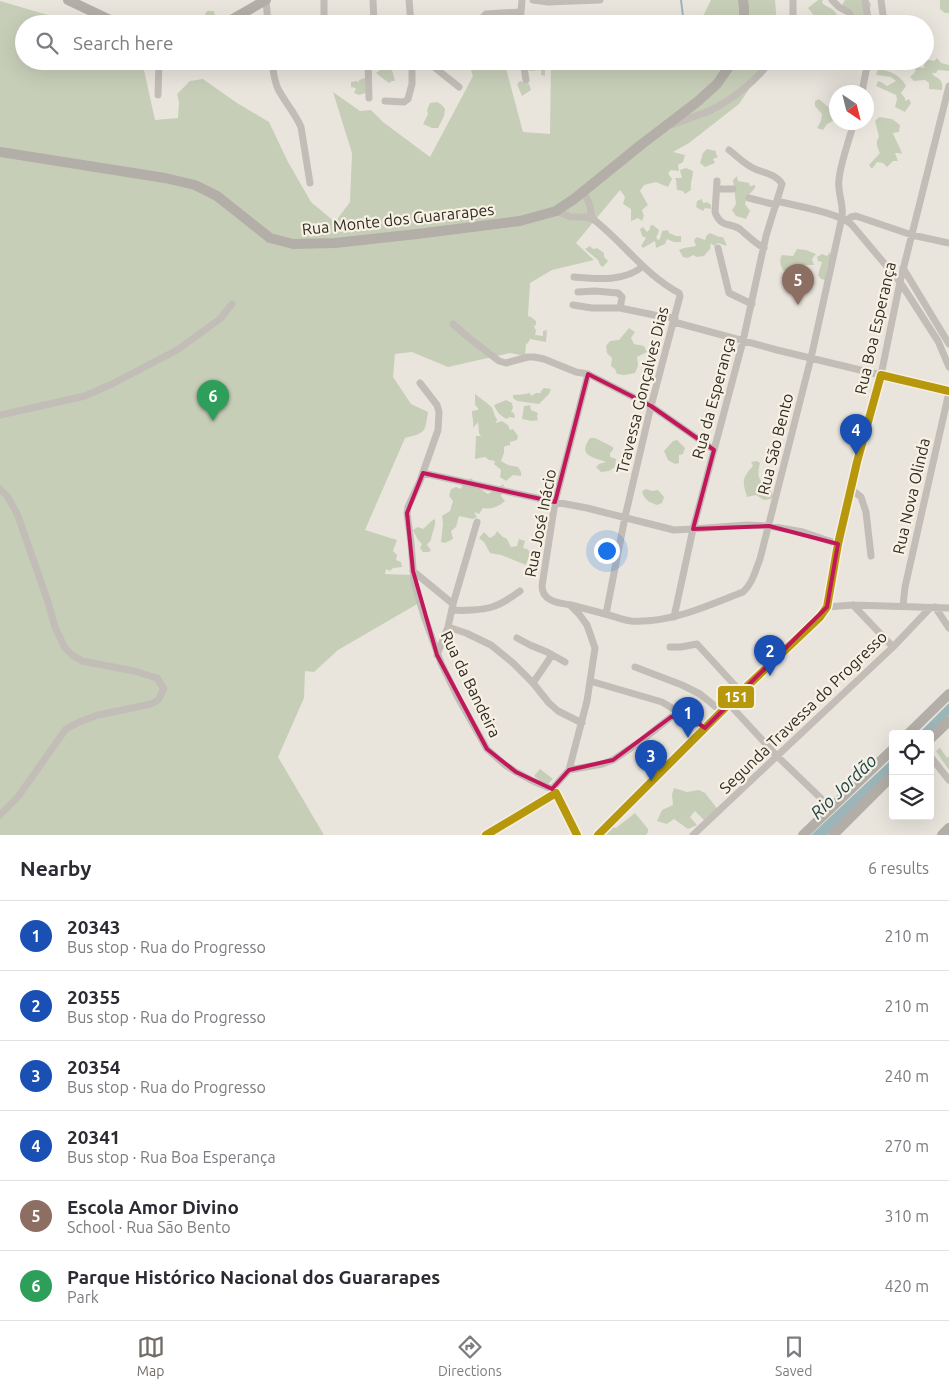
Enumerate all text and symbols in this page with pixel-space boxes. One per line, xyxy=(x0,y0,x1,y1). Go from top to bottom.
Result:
search box xyxy=(15,15,934,70)
icon: search xyxy=(33,29,61,57)
text: Search here xyxy=(73,32,173,54)
north arrow xyxy=(829,85,874,130)
street label: Rua Monte dos Guararapes xyxy=(301,200,495,238)
street label: Rua Boa Esperança xyxy=(851,260,899,396)
pin: 5 xyxy=(782,264,814,305)
street label: Travessa Gonçalves Dias xyxy=(613,305,671,475)
street label: Rua da Esperança xyxy=(688,335,738,461)
pin: 6 xyxy=(197,380,229,421)
street label: Rua São Bento xyxy=(754,391,796,497)
pin: 4 xyxy=(840,414,872,455)
street label: Rua Nova Olinda xyxy=(889,436,933,556)
street label: Rua José Inácio xyxy=(521,467,559,579)
your location xyxy=(594,538,620,564)
street label: Segunda Travessa do Progresso xyxy=(716,627,890,797)
street label: Rua da Bandeira xyxy=(437,628,505,740)
pin: 2 xyxy=(754,635,786,676)
line badge: 151 xyxy=(717,685,755,709)
text: 151 xyxy=(724,689,748,705)
pin: 1 xyxy=(672,697,704,738)
map controls xyxy=(889,730,934,820)
button: locate xyxy=(889,730,934,775)
pin: 3 xyxy=(635,740,667,781)
water label: Rio Jordão xyxy=(806,750,880,822)
button: layers xyxy=(889,775,934,820)
text: Nearby xyxy=(20,856,91,880)
text: 6 results xyxy=(868,859,929,877)
text: 20343 xyxy=(67,916,121,938)
text: 1 xyxy=(31,927,41,945)
text: 210 m xyxy=(884,927,929,945)
text: Bus stop · Rua do Progresso xyxy=(67,938,266,956)
text: 20355 xyxy=(67,986,121,1008)
text: 2 xyxy=(31,997,41,1015)
text: 210 m xyxy=(884,997,929,1015)
text: Bus stop · Rua do Progresso xyxy=(67,1008,266,1026)
text: 20354 xyxy=(67,1056,121,1078)
text: 3 xyxy=(31,1067,41,1085)
text: 240 m xyxy=(884,1067,929,1085)
text: Bus stop · Rua do Progresso xyxy=(67,1078,266,1096)
text: 20341 xyxy=(67,1126,121,1148)
text: 4 xyxy=(31,1137,41,1155)
text: 270 m xyxy=(884,1137,929,1155)
text: Bus stop · Rua Boa Esperança xyxy=(67,1148,276,1166)
text: Escola Amor Divino xyxy=(67,1196,239,1218)
text: 5 xyxy=(31,1207,41,1225)
text: 310 m xyxy=(884,1207,929,1225)
text: School · Rua São Bento xyxy=(67,1218,231,1236)
text: Parque Histórico Nacional dos Guararapes xyxy=(67,1266,440,1288)
text: 6 xyxy=(31,1277,41,1295)
text: 420 m xyxy=(884,1277,929,1295)
text: Park xyxy=(67,1288,99,1306)
tab: Map xyxy=(137,1333,165,1379)
tab: Directions xyxy=(438,1333,502,1379)
tab: Saved xyxy=(775,1333,812,1379)

